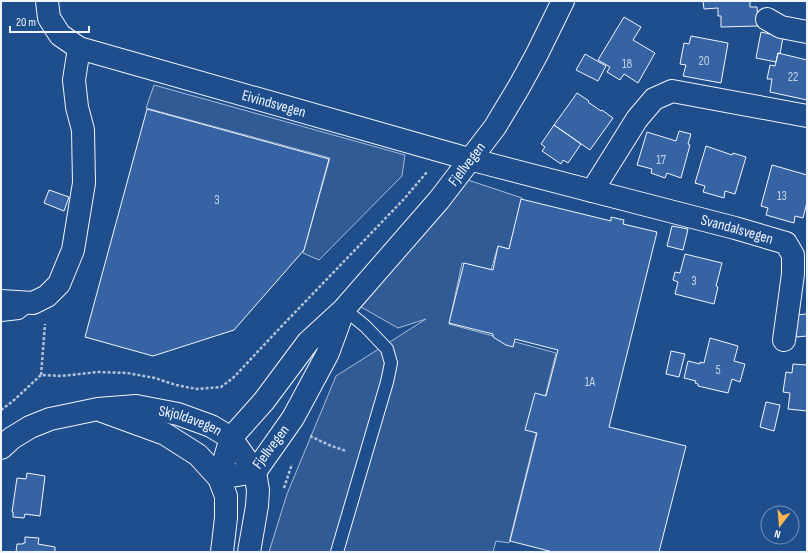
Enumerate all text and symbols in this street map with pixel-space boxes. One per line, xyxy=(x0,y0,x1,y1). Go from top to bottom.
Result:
scale bar xyxy=(10,8,89,34)
text: 20 m xyxy=(16,15,36,30)
house number: 20 xyxy=(698,53,710,69)
house number: 18 xyxy=(622,56,632,72)
house number: 22 xyxy=(788,69,798,85)
street label: Eivindsvegen xyxy=(240,85,308,122)
street label: Fjellvegen xyxy=(444,138,490,190)
house number: 17 xyxy=(656,152,667,168)
house number: 13 xyxy=(777,188,787,204)
house number: 3 xyxy=(214,192,220,208)
street label: Svandalsvegen xyxy=(699,210,776,248)
house number: 3 xyxy=(691,273,697,289)
house number: 5 xyxy=(715,362,721,378)
house number: 1A xyxy=(585,374,596,390)
street label: Skjoldavegen xyxy=(157,401,226,440)
street label: Fjellvegen xyxy=(248,421,294,473)
north arrow xyxy=(760,505,800,545)
text: N xyxy=(773,527,782,541)

